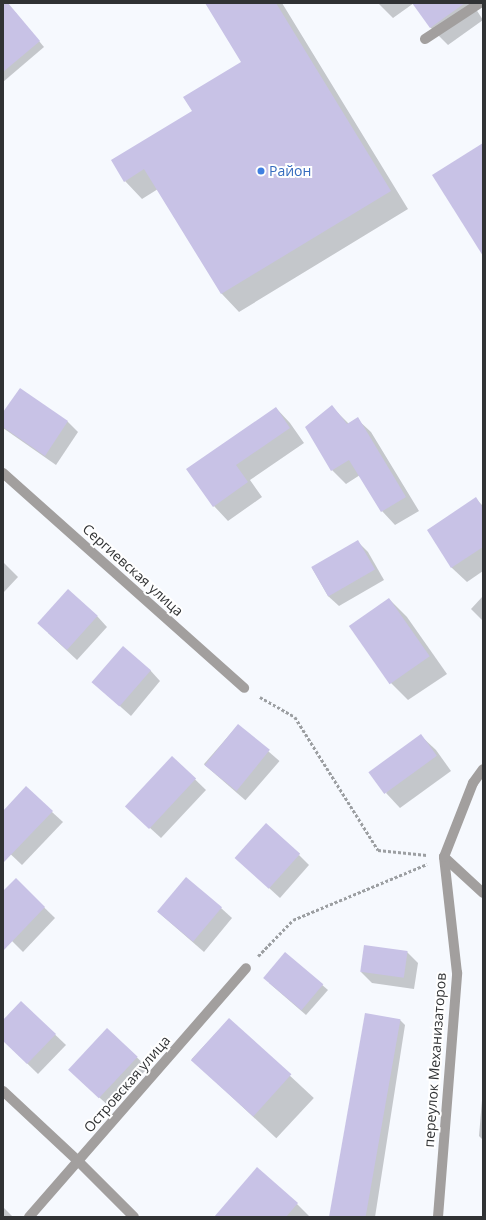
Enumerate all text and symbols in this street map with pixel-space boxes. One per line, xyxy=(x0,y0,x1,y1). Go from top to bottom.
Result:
place label: Район xyxy=(269,163,311,179)
marker: Район xyxy=(256,166,266,176)
street label: Сергиевская улица xyxy=(79,520,187,620)
street label: переулок Механизаторов xyxy=(421,972,449,1148)
street label: Островская улица xyxy=(80,1032,174,1136)

